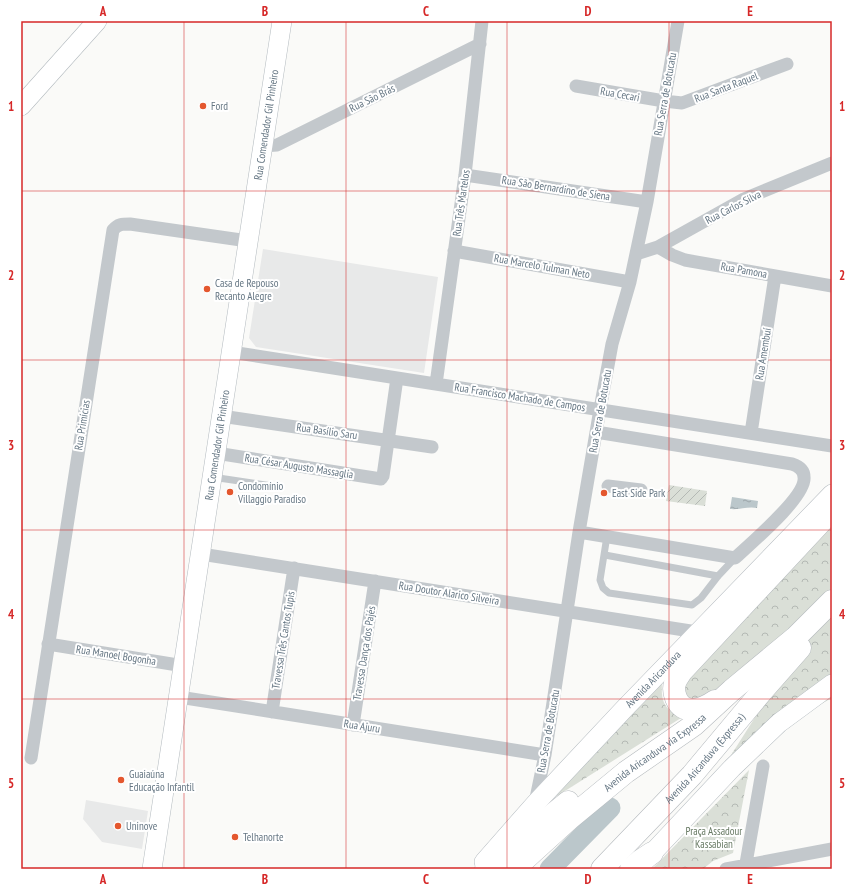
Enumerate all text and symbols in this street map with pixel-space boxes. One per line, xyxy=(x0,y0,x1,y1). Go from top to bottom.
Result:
text: A xyxy=(99,3,107,20)
text: B xyxy=(262,3,268,20)
text: C xyxy=(423,3,429,20)
text: D xyxy=(585,3,592,20)
text: E xyxy=(747,3,753,20)
street label: Rua Serra de Botucatu xyxy=(651,51,679,137)
street label: Rua Comendador Gil Pinheiro xyxy=(251,68,282,181)
street label: Rua Santa Raquel xyxy=(692,68,760,106)
street label: Rua São Brás xyxy=(347,81,397,115)
street label: Rua Cecari xyxy=(599,84,641,104)
text: 1 xyxy=(8,98,14,115)
text: 1 xyxy=(839,98,845,115)
place label: Ford xyxy=(211,99,228,113)
marker: Ford xyxy=(198,101,208,111)
street label: Rua Três Martelos xyxy=(449,168,473,237)
street label: Rua São Bernardino de Siena xyxy=(501,173,611,203)
street label: Rua Carlos Silva xyxy=(703,187,763,227)
street label: Rua Marcelo Tulman Neto xyxy=(493,251,591,281)
street label: Rua Pamona xyxy=(720,259,768,281)
text: 2 xyxy=(8,267,14,284)
text: 2 xyxy=(839,267,845,284)
place label: Casa de Repouso Recanto Alegre xyxy=(215,276,279,303)
marker: Casa de Repouso Recanto Alegre xyxy=(202,284,212,294)
street label: Rua Amembuí xyxy=(752,326,774,381)
street label: Rua Serra de Botucatu xyxy=(586,368,614,454)
street label: Rua Francisco Machado de Campos xyxy=(454,380,587,414)
street label: Rua Comendador Gil Pinheiro xyxy=(202,389,232,501)
street label: Rua Primícias xyxy=(71,399,93,451)
street label: Rua Basílio Saru xyxy=(296,420,359,442)
text: 3 xyxy=(8,437,14,454)
text: 3 xyxy=(839,437,845,454)
street label: Rua César Augusto Massaglia xyxy=(244,450,354,482)
place label: Condomínio Villaggio Paradiso xyxy=(237,479,306,506)
place label: East Side Park xyxy=(612,486,666,500)
marker: Condomínio Villaggio Paradiso xyxy=(225,487,235,497)
marker: East Side Park xyxy=(599,488,609,498)
street label: Rua Doutor Alarico Silveira xyxy=(398,578,500,608)
street label: Travessa Três Cantos Tupis xyxy=(268,590,298,690)
street label: Travessa Dança dos Pajés xyxy=(350,605,378,701)
text: 4 xyxy=(8,606,15,623)
text: 4 xyxy=(839,606,846,623)
street label: Rua Manoel Bogonha xyxy=(75,642,157,668)
street label: Avenida Aricanduva xyxy=(622,648,684,711)
street label: Rua Serra de Botucatu xyxy=(534,688,562,774)
street label: Avenida Aricanduva via Expressa xyxy=(601,710,709,795)
street label: Avenida Aricanduva (Expressa) xyxy=(662,710,748,806)
street label: Rua Ajuru xyxy=(343,716,381,736)
place label: Guaiaúna Educação Infantil xyxy=(129,767,195,794)
text: 5 xyxy=(8,775,14,792)
marker: Guaiaúna Educação Infantil xyxy=(116,775,126,785)
text: 5 xyxy=(839,775,845,792)
place label: Uninove xyxy=(126,819,158,833)
marker: Uninove xyxy=(113,821,123,831)
park label: Praça Assadour Kassabian xyxy=(686,824,742,851)
place label: Telhanorte xyxy=(243,830,284,844)
marker: Telhanorte xyxy=(230,832,240,842)
text: A xyxy=(99,871,107,888)
text: B xyxy=(262,871,268,888)
text: C xyxy=(423,871,429,888)
text: D xyxy=(585,871,592,888)
text: E xyxy=(747,871,753,888)

